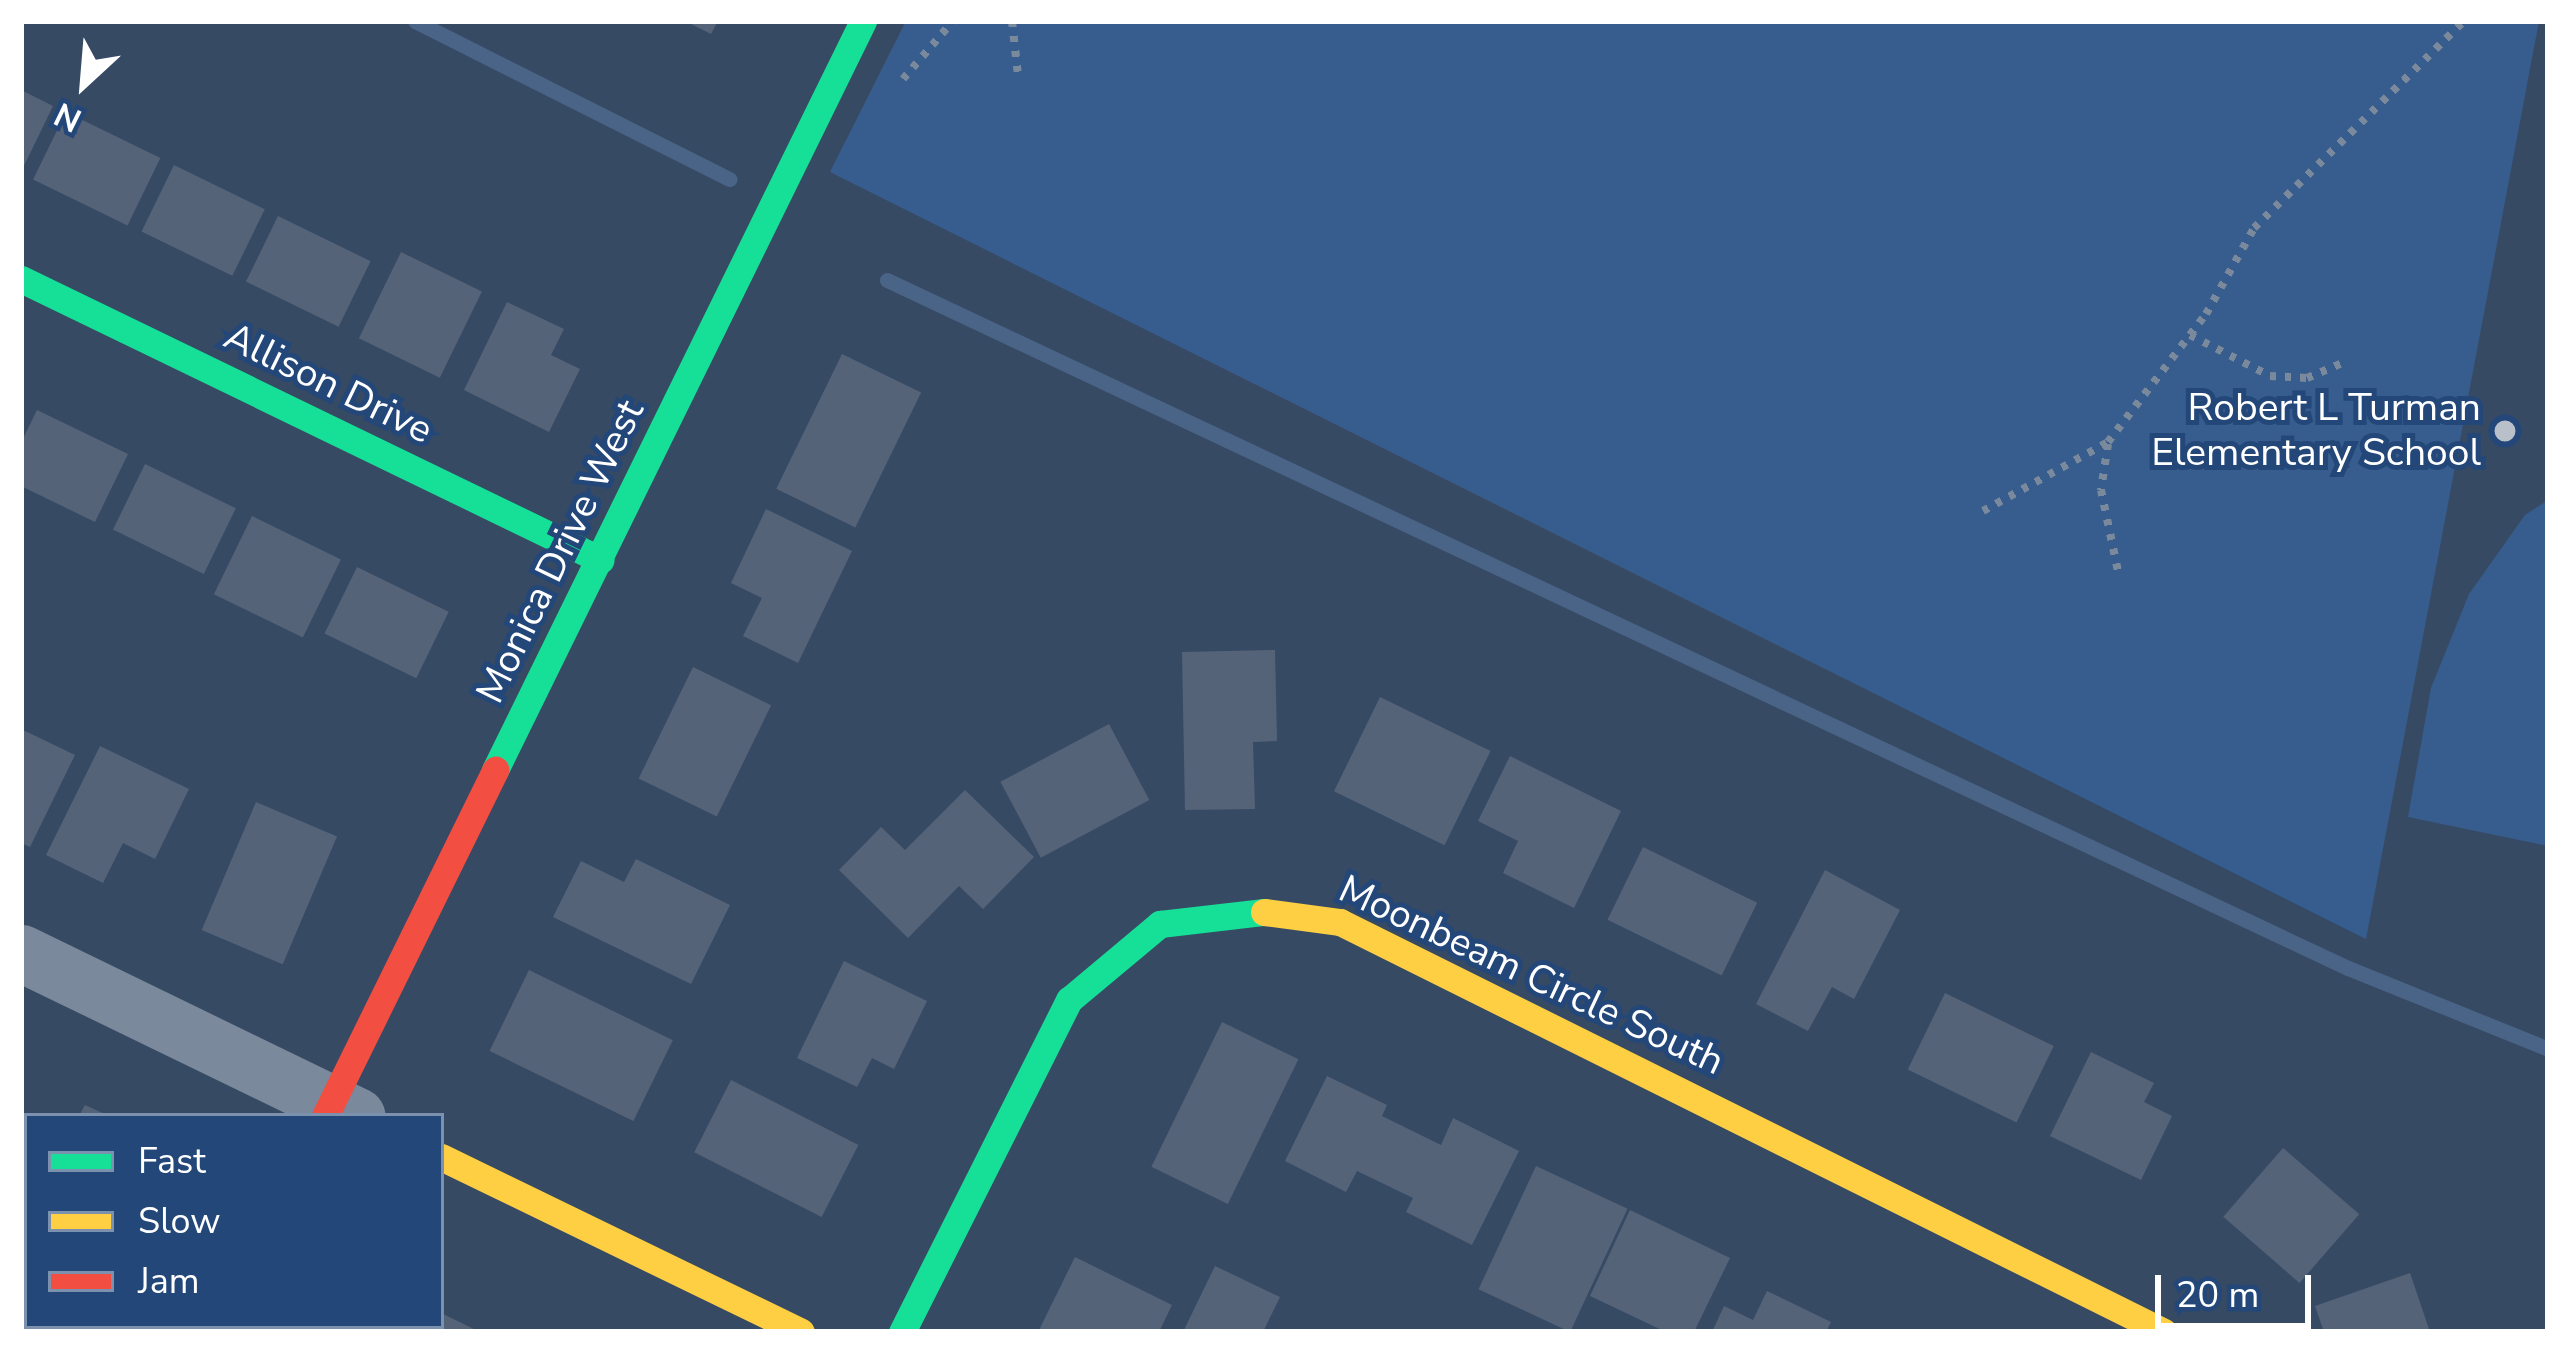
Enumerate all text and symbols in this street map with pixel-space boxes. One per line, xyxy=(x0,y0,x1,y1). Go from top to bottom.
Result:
north arrow xyxy=(24,24,144,144)
text: N xyxy=(47,91,89,142)
street label: Allison Drive xyxy=(216,314,440,454)
place label: Robert L Turman Elementary School xyxy=(2151,386,2481,477)
street label: Monica Drive West xyxy=(467,393,655,711)
marker: Robert L Turman Elementary School xyxy=(2492,418,2518,444)
street label: Moonbeam Circle South xyxy=(1331,866,1731,1086)
legend xyxy=(24,1113,444,1329)
text: Fast xyxy=(138,1137,206,1186)
text: Slow xyxy=(138,1197,221,1246)
scale bar xyxy=(2161,1251,2317,1325)
text: Jam xyxy=(138,1257,200,1306)
text: 20 m xyxy=(2176,1271,2259,1320)

